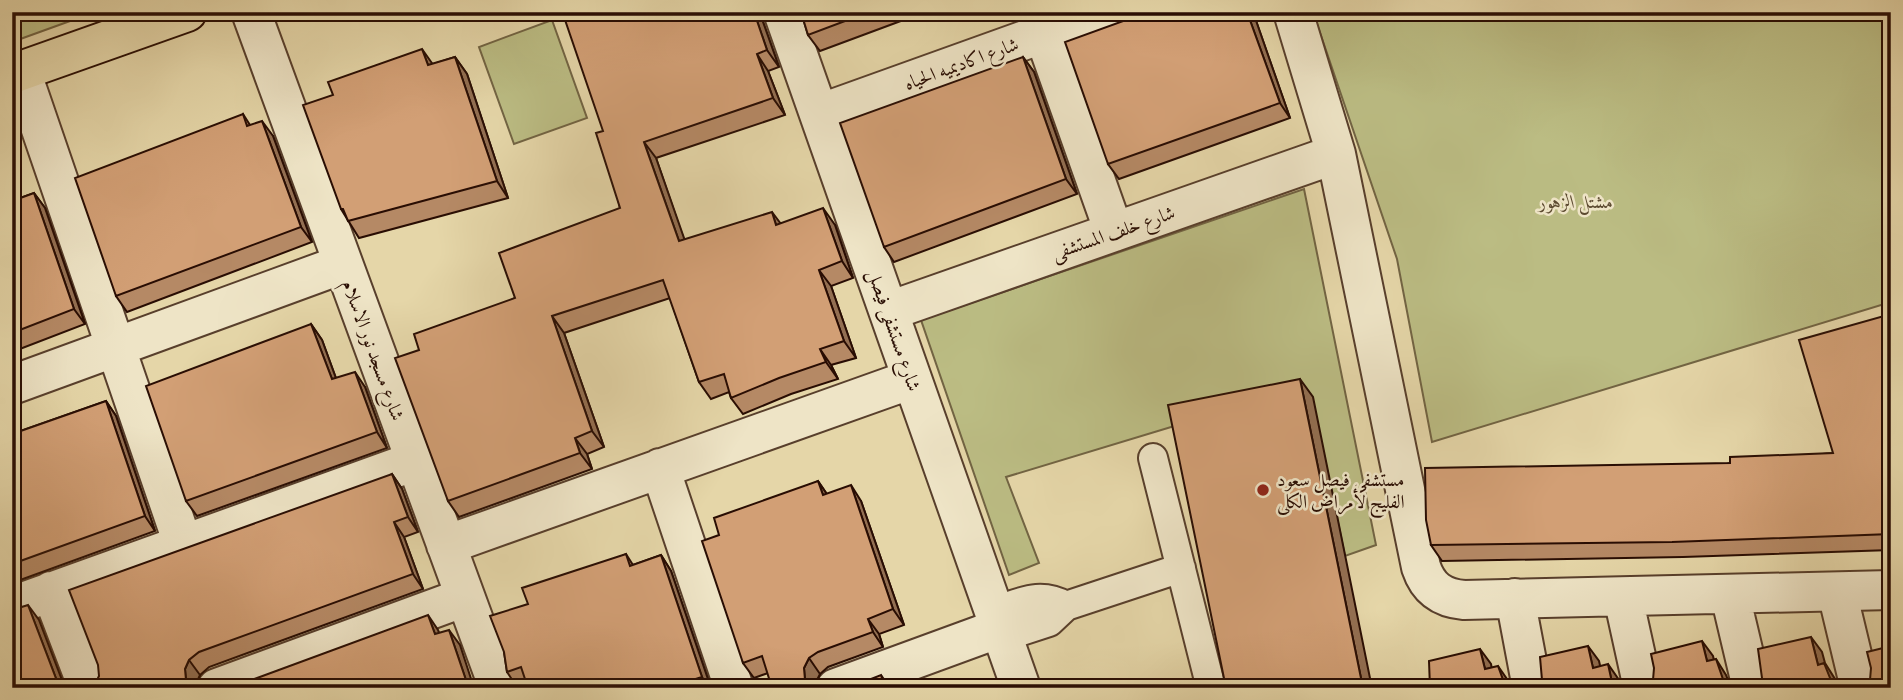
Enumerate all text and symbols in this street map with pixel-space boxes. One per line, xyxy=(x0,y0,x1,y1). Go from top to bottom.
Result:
street label: شارع اكاديميه الحياه xyxy=(900,31,1023,99)
park label: مشتل الزهور xyxy=(1537,189,1613,215)
street label: شارع خلف المستشفى xyxy=(1048,200,1179,268)
street label: شارع مستشفى فيصل xyxy=(859,266,927,395)
street label: شارع مسجد نور الاسلام xyxy=(333,276,411,425)
place label: مستشفى فيصل سعود الفليج لأمراض الكلى xyxy=(1277,467,1405,519)
marker: مستشفى فيصل سعود الفليج لأمراض الكلى xyxy=(1255,482,1271,498)

